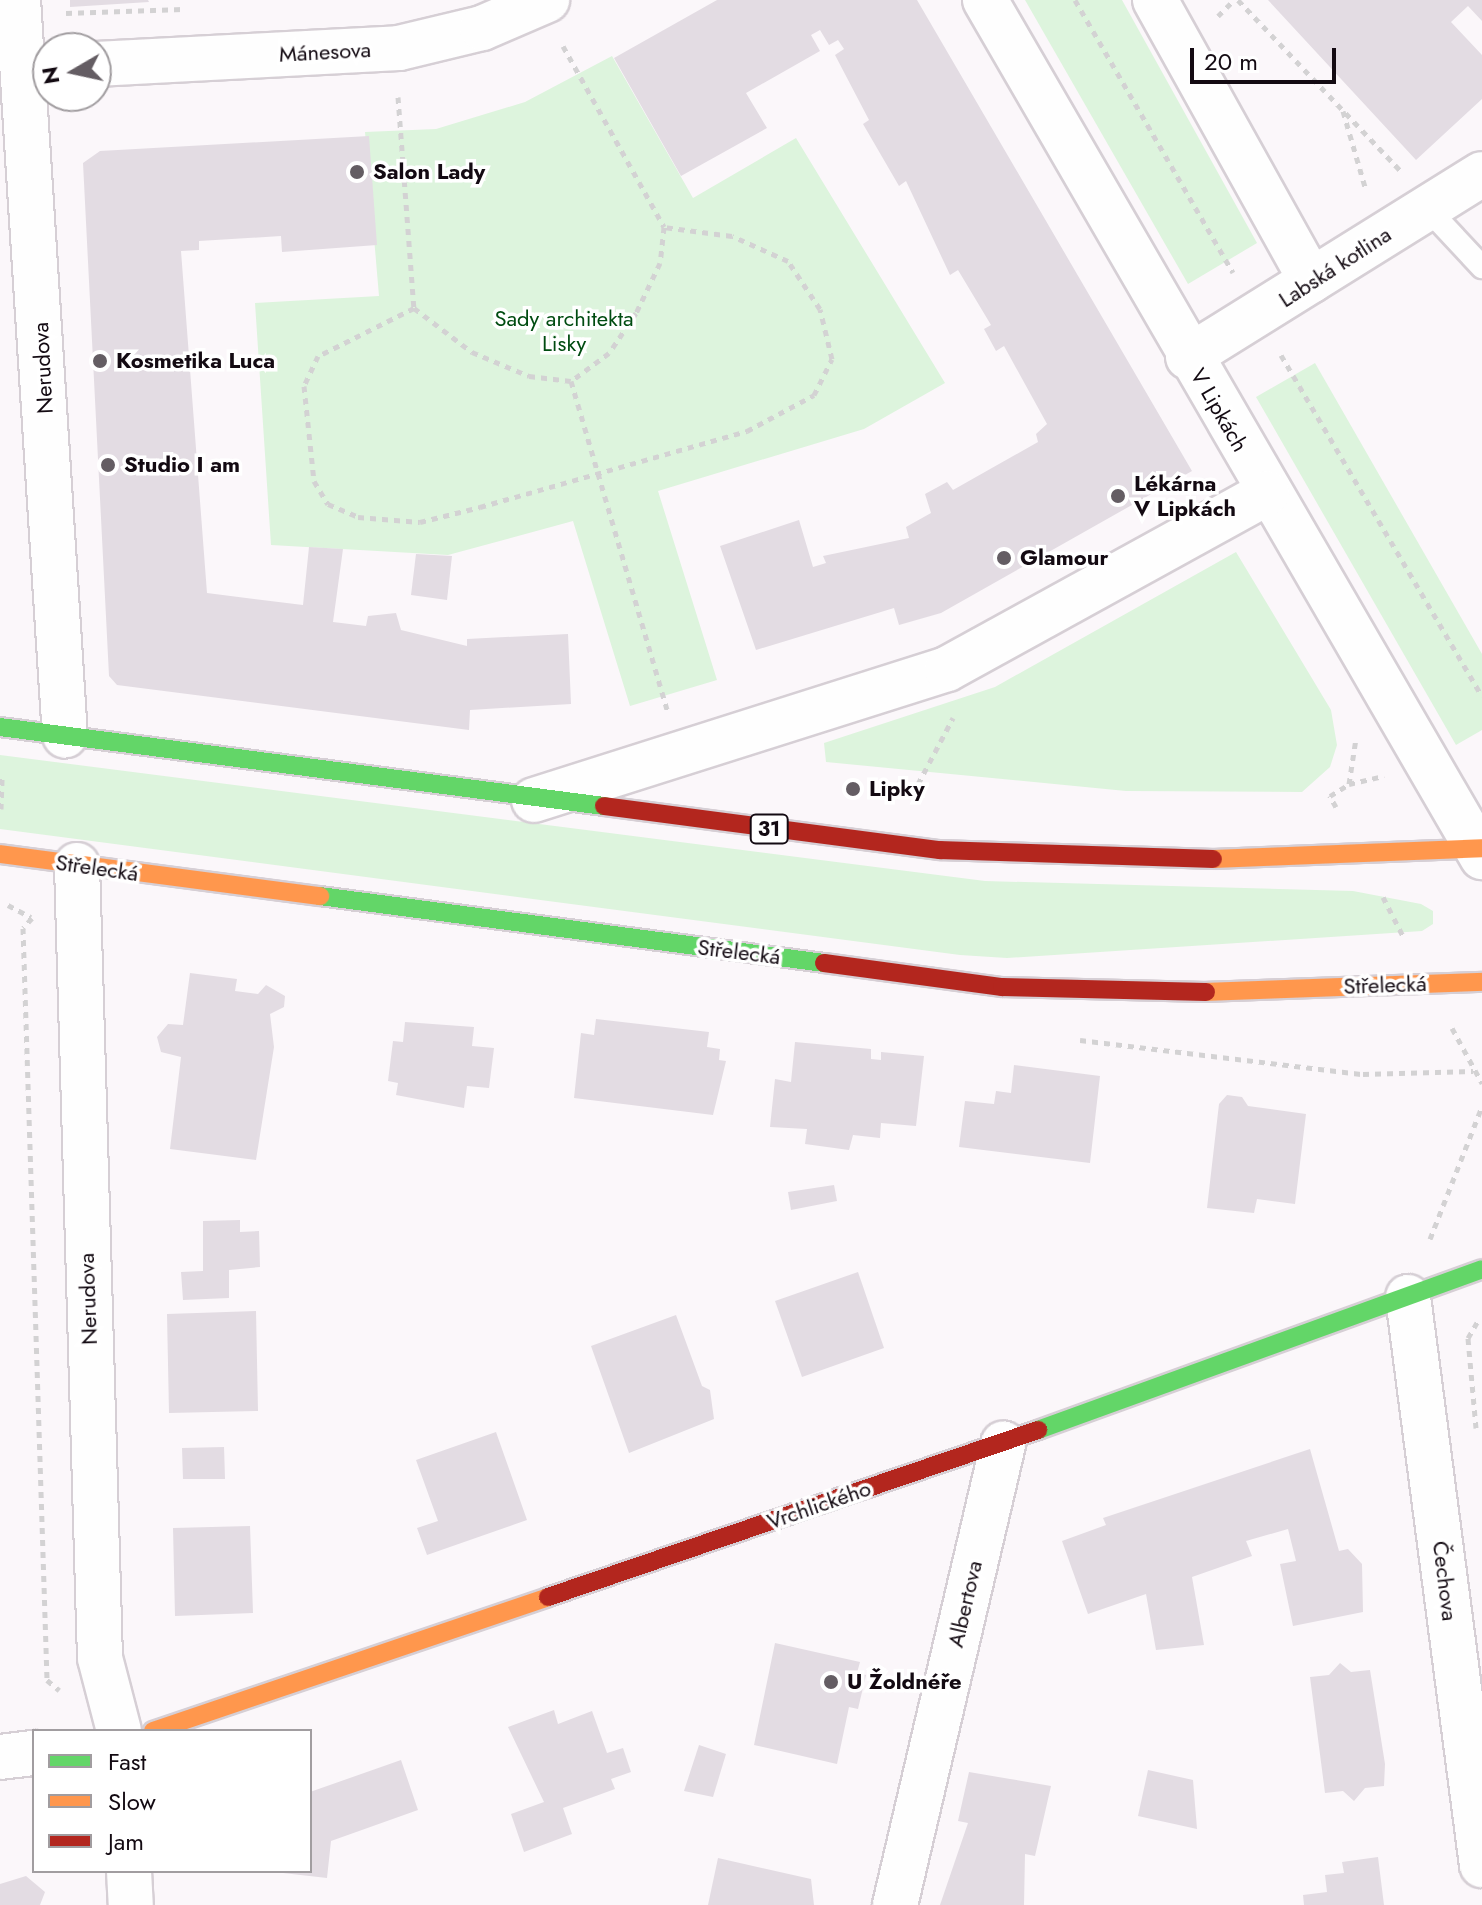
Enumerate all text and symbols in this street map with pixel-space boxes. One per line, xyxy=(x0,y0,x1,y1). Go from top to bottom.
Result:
north arrow xyxy=(32,32,112,112)
scale bar xyxy=(1194,32,1340,82)
street label: Mánesova xyxy=(278,36,372,68)
text: 20 m xyxy=(1204,44,1258,79)
text: N xyxy=(33,64,67,87)
place label: Salon Lady xyxy=(373,159,485,185)
marker: Salon Lady xyxy=(348,163,366,181)
street label: Labská kotlina xyxy=(1274,221,1396,313)
park label: Sady architekta Lisky xyxy=(494,305,634,356)
street label: Nerudova xyxy=(27,321,59,415)
place label: Kosmetika Luca xyxy=(116,348,275,374)
marker: Kosmetika Luca xyxy=(91,352,109,370)
street label: V Lipkách xyxy=(1185,364,1253,456)
place label: Studio I am xyxy=(124,452,240,478)
marker: Studio I am xyxy=(99,456,117,474)
place label: Lékárna V Lipkách xyxy=(1134,470,1236,522)
marker: Lékárna V Lipkách xyxy=(1109,487,1127,505)
place label: Glamour xyxy=(1020,545,1108,571)
marker: Glamour xyxy=(995,549,1013,567)
place label: Lipky xyxy=(869,776,925,802)
marker: Lipky xyxy=(844,780,862,798)
road number: 31 xyxy=(749,813,789,845)
street label: Střelecká xyxy=(54,849,140,887)
street label: Střelecká xyxy=(696,934,782,970)
street label: Střelecká xyxy=(1343,970,1427,1000)
street label: Nerudova xyxy=(73,1253,103,1345)
street label: Vrchlického xyxy=(764,1475,874,1535)
street label: Čechova xyxy=(1427,1539,1463,1623)
street label: Albertova xyxy=(942,1558,988,1650)
place label: U Žoldnéře xyxy=(847,1669,962,1695)
marker: U Žoldnéře xyxy=(822,1673,840,1691)
legend xyxy=(32,1729,312,1873)
text: Fast xyxy=(108,1744,146,1779)
text: Slow xyxy=(108,1784,156,1819)
text: Jam xyxy=(108,1824,144,1859)

